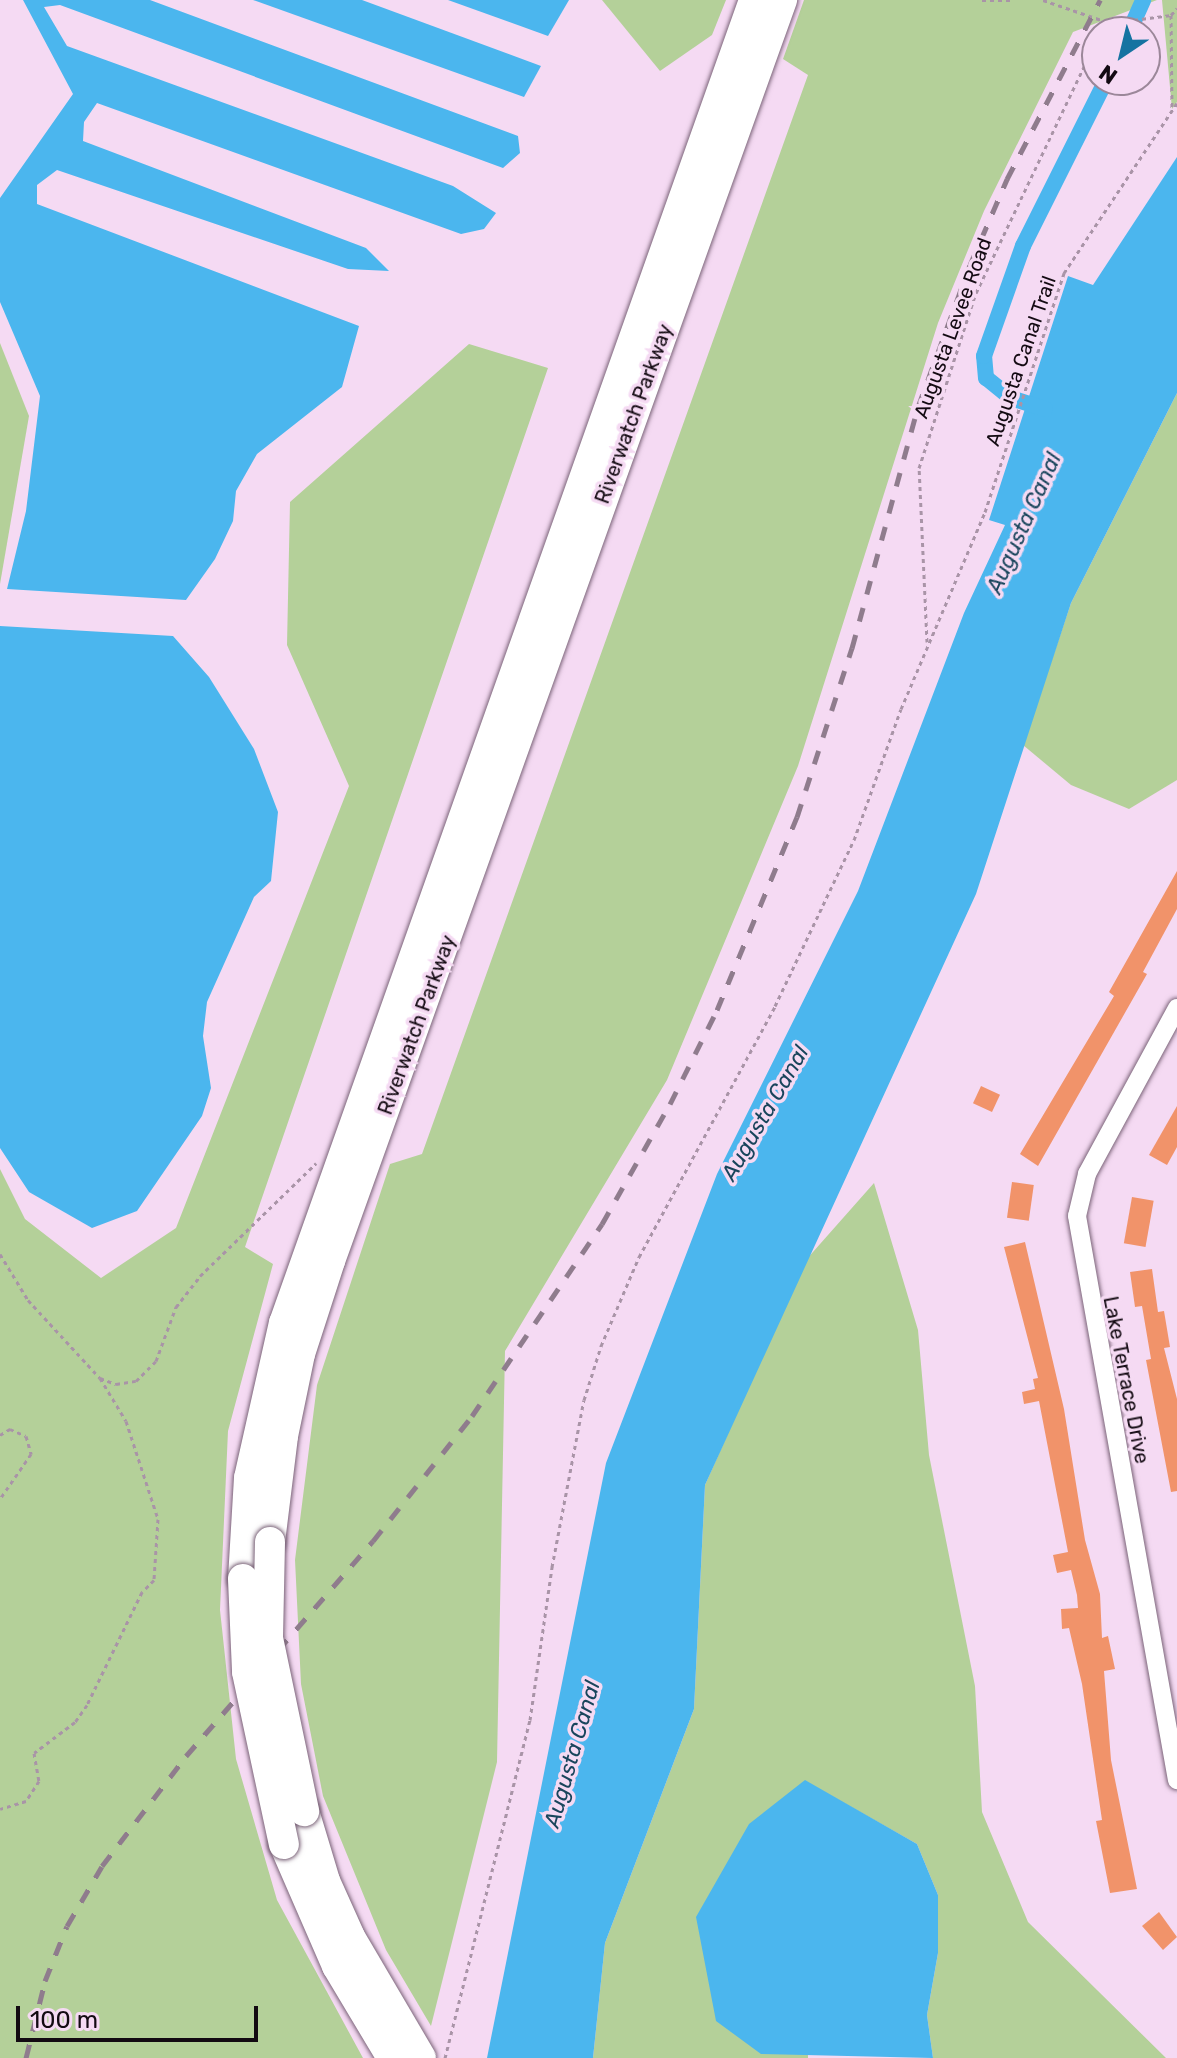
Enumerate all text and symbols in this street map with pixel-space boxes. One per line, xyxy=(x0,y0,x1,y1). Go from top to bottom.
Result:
north arrow xyxy=(1081,16,1161,96)
text: N xyxy=(1094,59,1122,90)
street label: Augusta Levee Road xyxy=(909,234,997,422)
street label: Augusta Canal Trail xyxy=(981,273,1061,449)
street label: Riverwatch Parkway xyxy=(590,321,678,507)
water label: Augusta Canal xyxy=(981,449,1067,597)
street label: Riverwatch Parkway xyxy=(373,932,461,1118)
water label: Augusta Canal xyxy=(716,1041,814,1185)
street label: Lake Terrace Drive xyxy=(1098,1294,1154,1466)
water label: Augusta Canal xyxy=(538,1678,606,1830)
scale bar xyxy=(20,1990,262,2040)
text: 100 m xyxy=(30,2006,98,2034)

